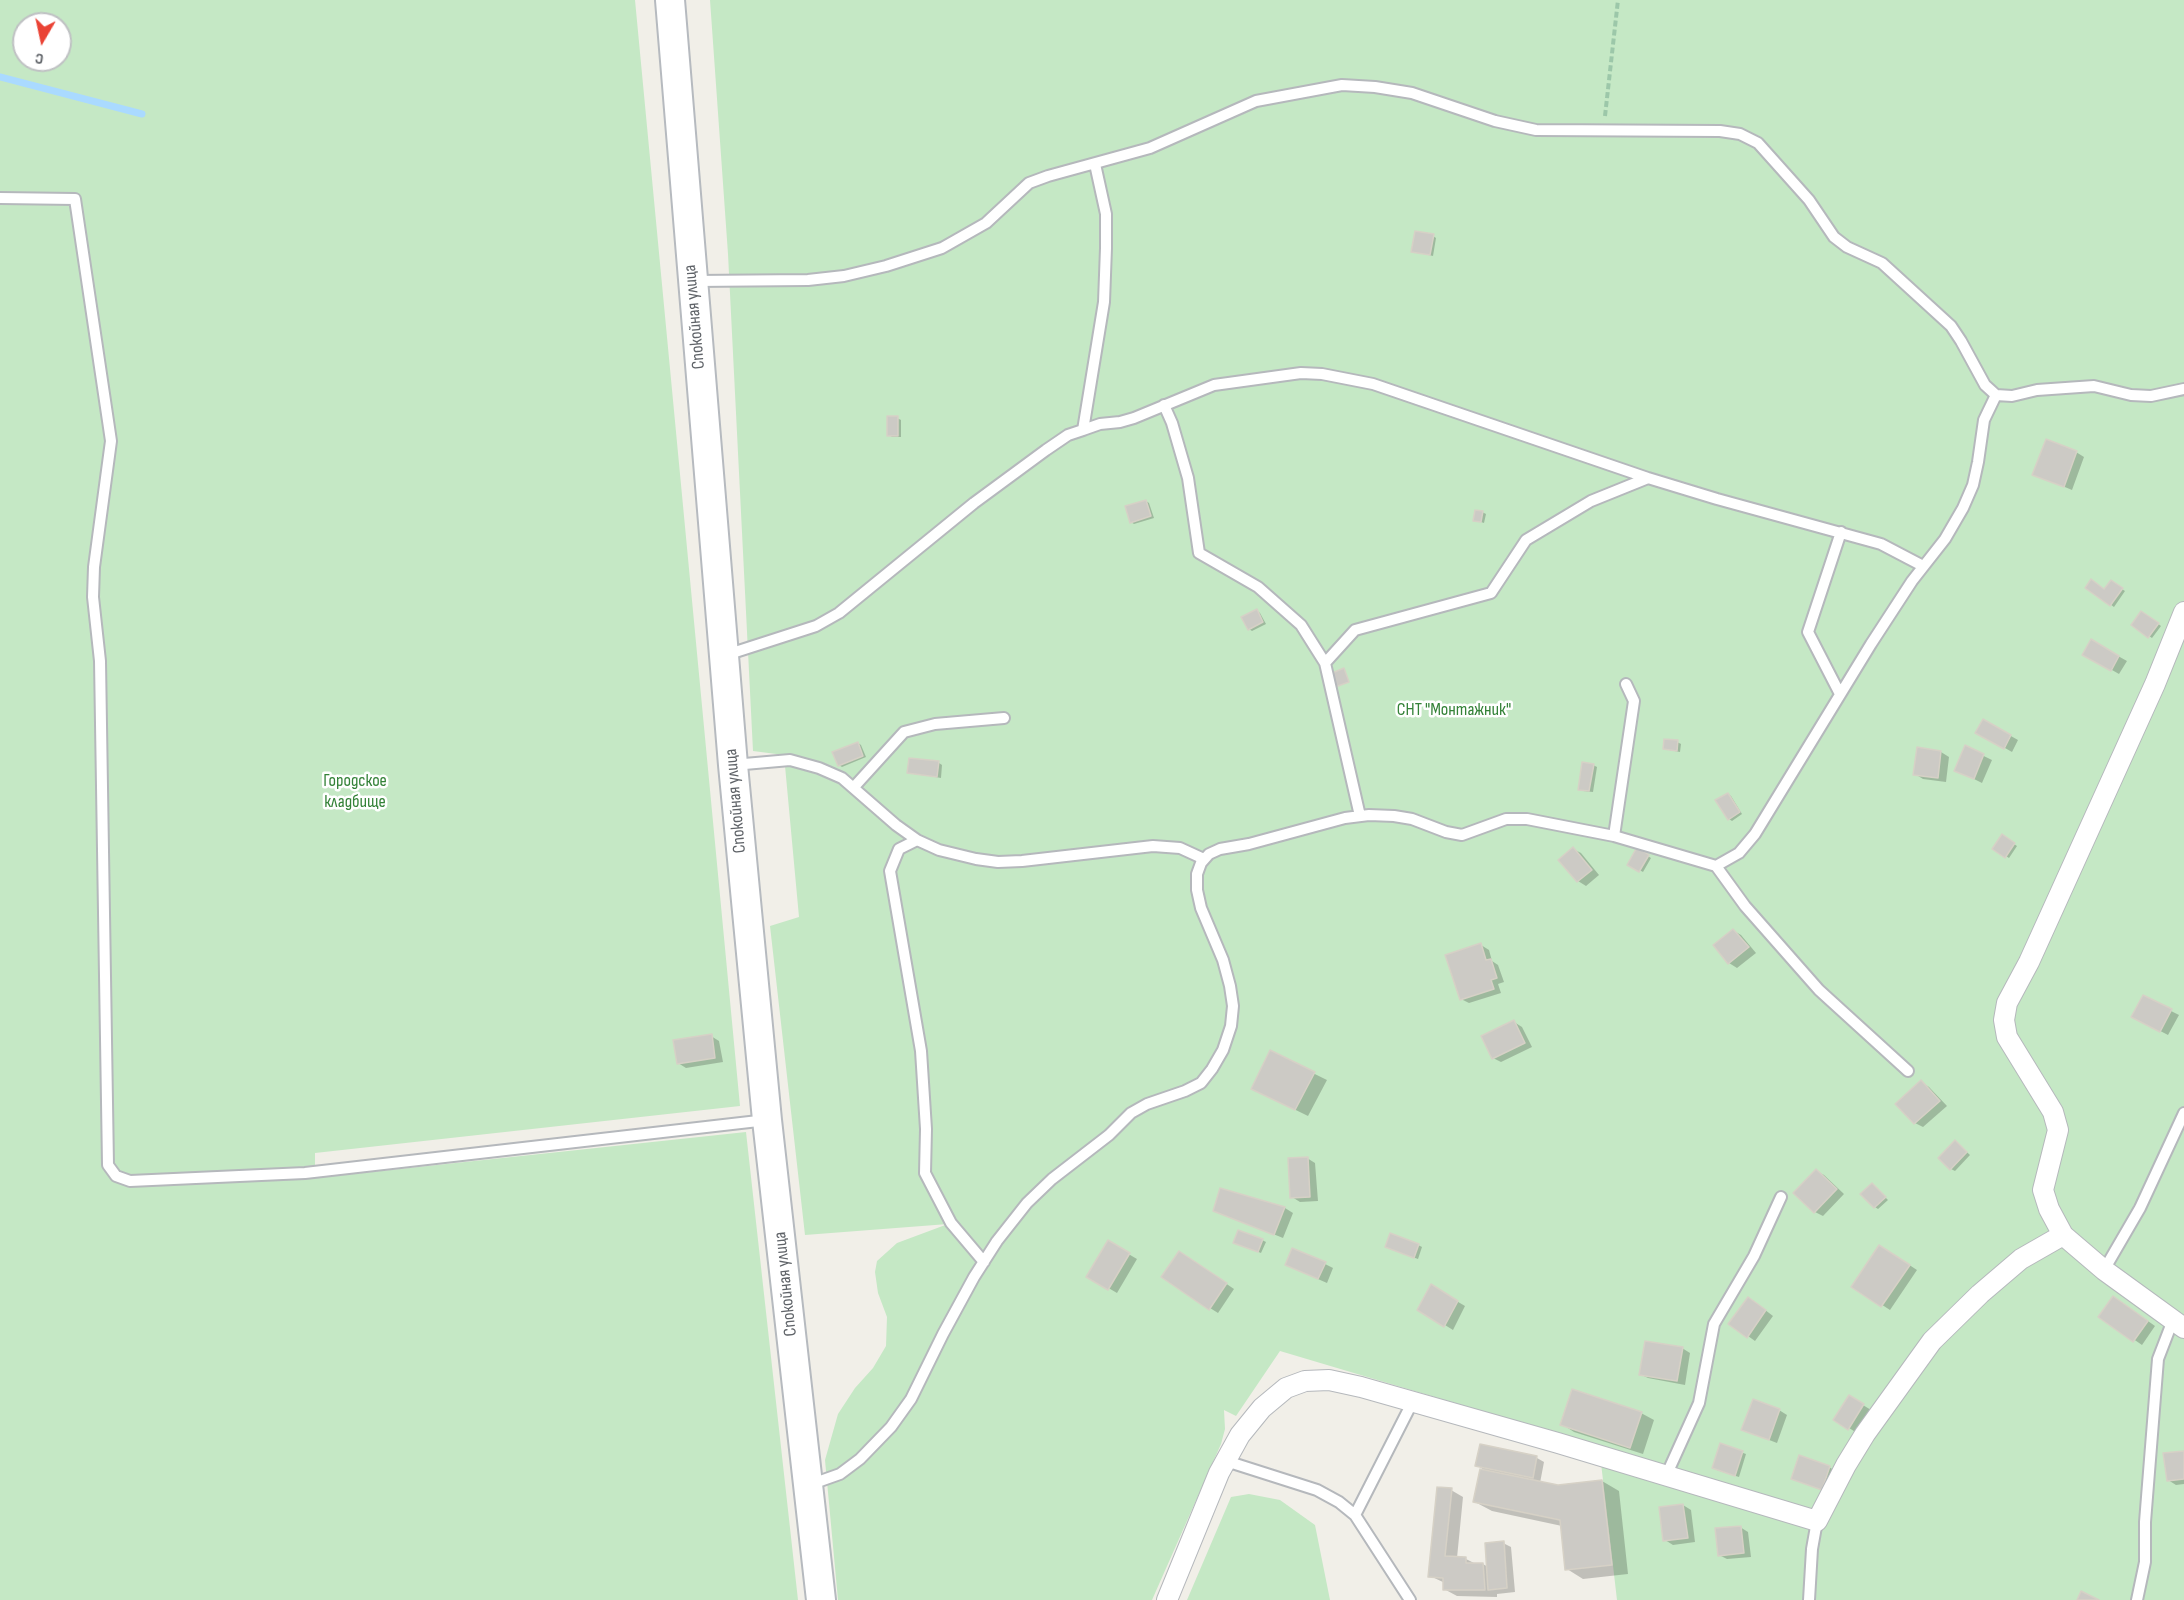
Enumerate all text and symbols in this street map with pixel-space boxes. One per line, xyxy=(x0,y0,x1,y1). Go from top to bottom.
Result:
north arrow xyxy=(12,12,72,72)
text: С xyxy=(34,48,45,68)
street label: Спокойная улица xyxy=(680,264,710,370)
park label: СНТ "Монтажник" xyxy=(1397,699,1511,721)
street label: Спокойная улица xyxy=(721,748,751,854)
park label: Городское кладбище xyxy=(323,770,387,812)
street label: Спокойная улица xyxy=(770,1231,802,1337)

